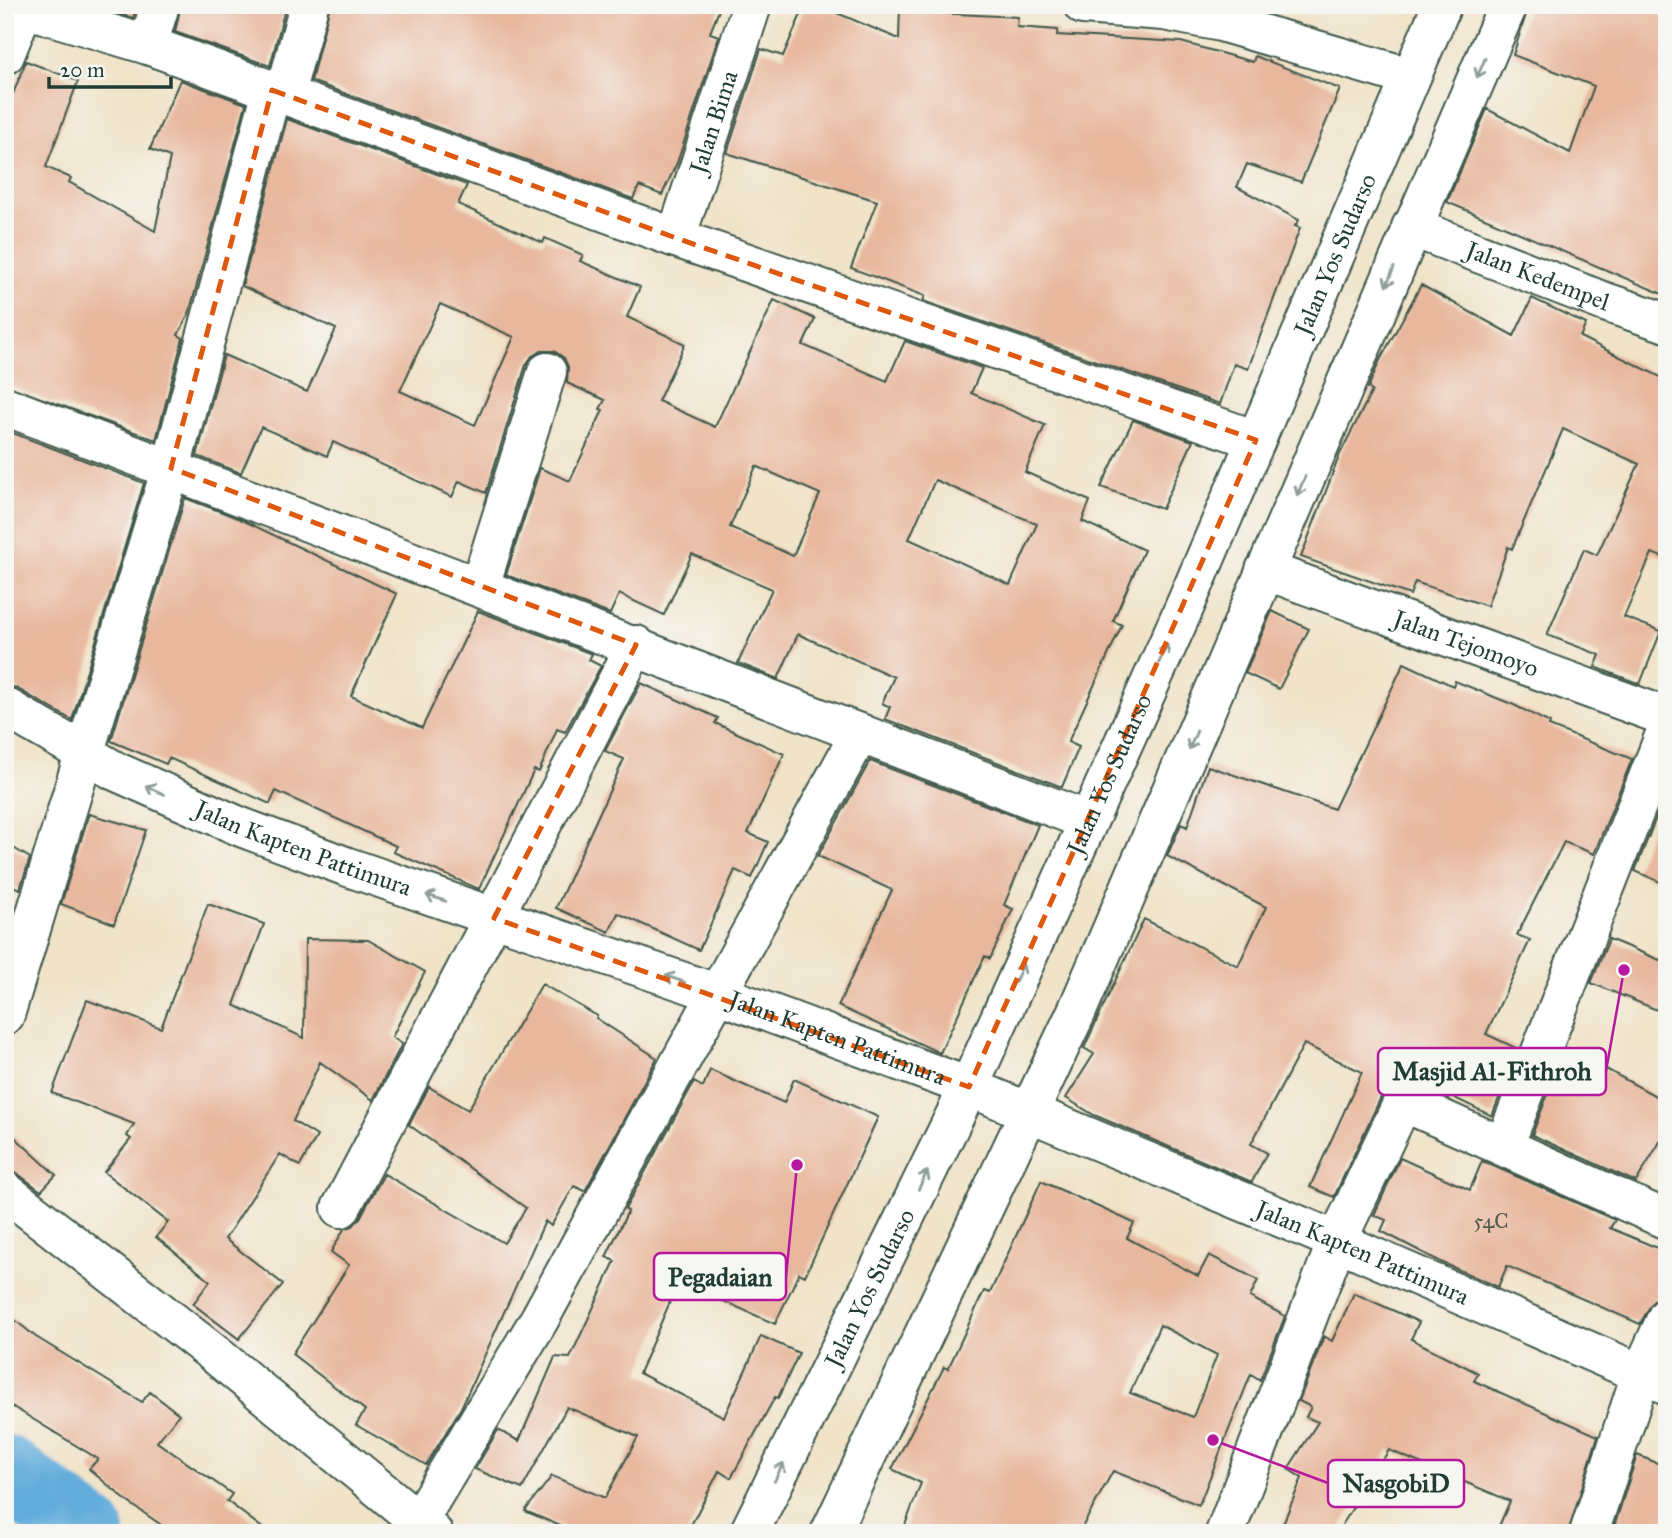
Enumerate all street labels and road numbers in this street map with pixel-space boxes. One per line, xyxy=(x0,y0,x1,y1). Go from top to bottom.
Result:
street label: Jalan Bima xyxy=(682,66,745,180)
street label: Jalan Yos Sudarso xyxy=(1286,169,1383,342)
street label: Jalan Kedempel xyxy=(1459,234,1614,318)
street label: Jalan Tejomoyo xyxy=(1387,602,1543,684)
street label: Jalan Yos Sudarso xyxy=(1059,689,1158,862)
street label: Jalan Kapten Pattimura xyxy=(188,792,416,903)
street label: Jalan Kapten Pattimura xyxy=(722,983,951,1092)
street label: Jalan Kapten Pattimura xyxy=(1249,1193,1474,1312)
street label: Jalan Yos Sudarso xyxy=(817,1204,921,1375)

